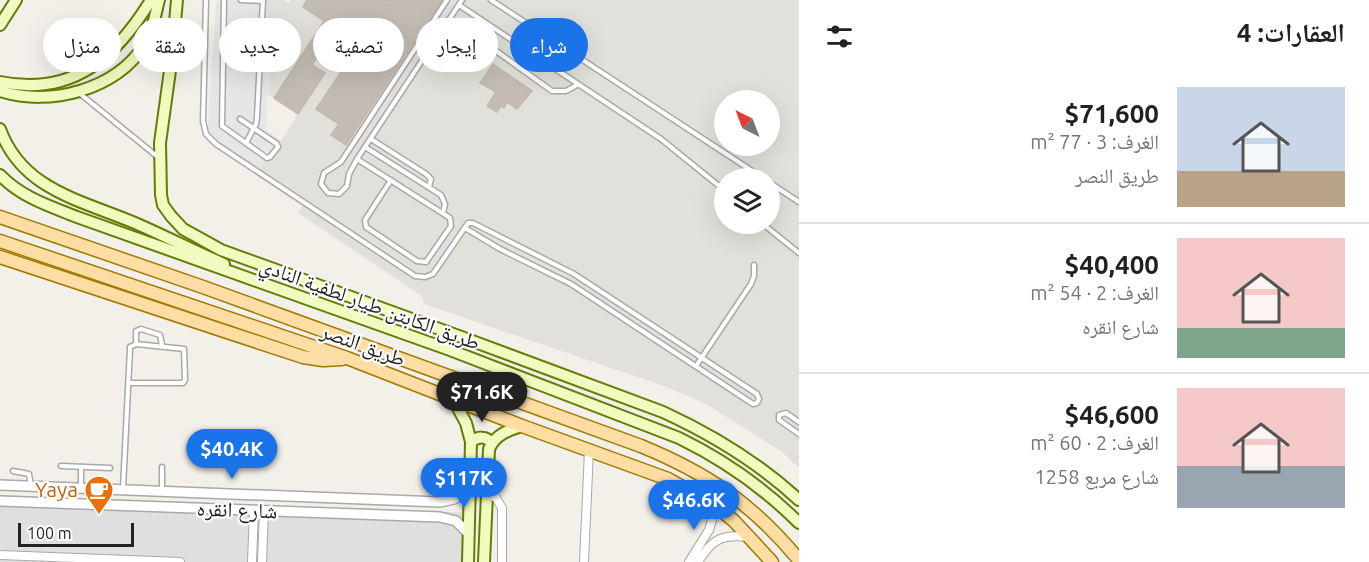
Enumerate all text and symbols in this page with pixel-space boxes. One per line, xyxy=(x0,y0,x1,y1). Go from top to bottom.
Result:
chip: منزل xyxy=(43,18,121,72)
chip: شقة xyxy=(133,18,207,72)
chip: جديد xyxy=(219,18,301,72)
chip: تصفية xyxy=(313,18,404,72)
chip: إيجار xyxy=(416,18,498,72)
chip: شراء xyxy=(510,18,588,72)
text: العقارات: 4 xyxy=(1237,18,1345,47)
icon: filters xyxy=(823,20,856,53)
north arrow xyxy=(714,90,780,156)
map controls xyxy=(714,90,780,234)
text: $71,600 xyxy=(1065,99,1159,128)
icon: home xyxy=(1225,111,1297,183)
text: الغرف: 3 · 77 m² xyxy=(1030,130,1159,153)
text: طريق النصر xyxy=(1075,164,1159,187)
button: layers xyxy=(714,168,780,234)
text: $40,400 xyxy=(1065,250,1159,279)
street label: طريق الكابتن طيار لطفية النادي xyxy=(255,252,484,359)
icon: home xyxy=(1225,262,1297,334)
text: الغرف: 2 · 54 m² xyxy=(1030,281,1159,304)
text: شارع انقره xyxy=(1082,315,1159,338)
street label: طريق النصر xyxy=(316,317,409,372)
pin: $71.6K xyxy=(433,372,531,423)
text: $71.6K xyxy=(450,380,514,403)
text: $46,600 xyxy=(1065,400,1159,429)
icon: home xyxy=(1225,412,1297,484)
pin: $40.4K xyxy=(183,429,281,480)
text: الغرف: 2 · 60 m² xyxy=(1030,431,1159,454)
text: $40.4K xyxy=(200,437,264,460)
pin: $117K xyxy=(422,458,506,509)
text: شارع مربع 1258 xyxy=(1034,465,1159,488)
text: $117K xyxy=(435,466,493,489)
cafe icon: Yaya xyxy=(83,474,115,516)
place label: Yaya xyxy=(35,477,78,501)
pin: $46.6K xyxy=(645,480,743,531)
text: $46.6K xyxy=(662,488,726,511)
street label: شارع انقره xyxy=(196,496,278,524)
scale bar xyxy=(18,520,134,548)
text: 100 m xyxy=(27,524,72,542)

